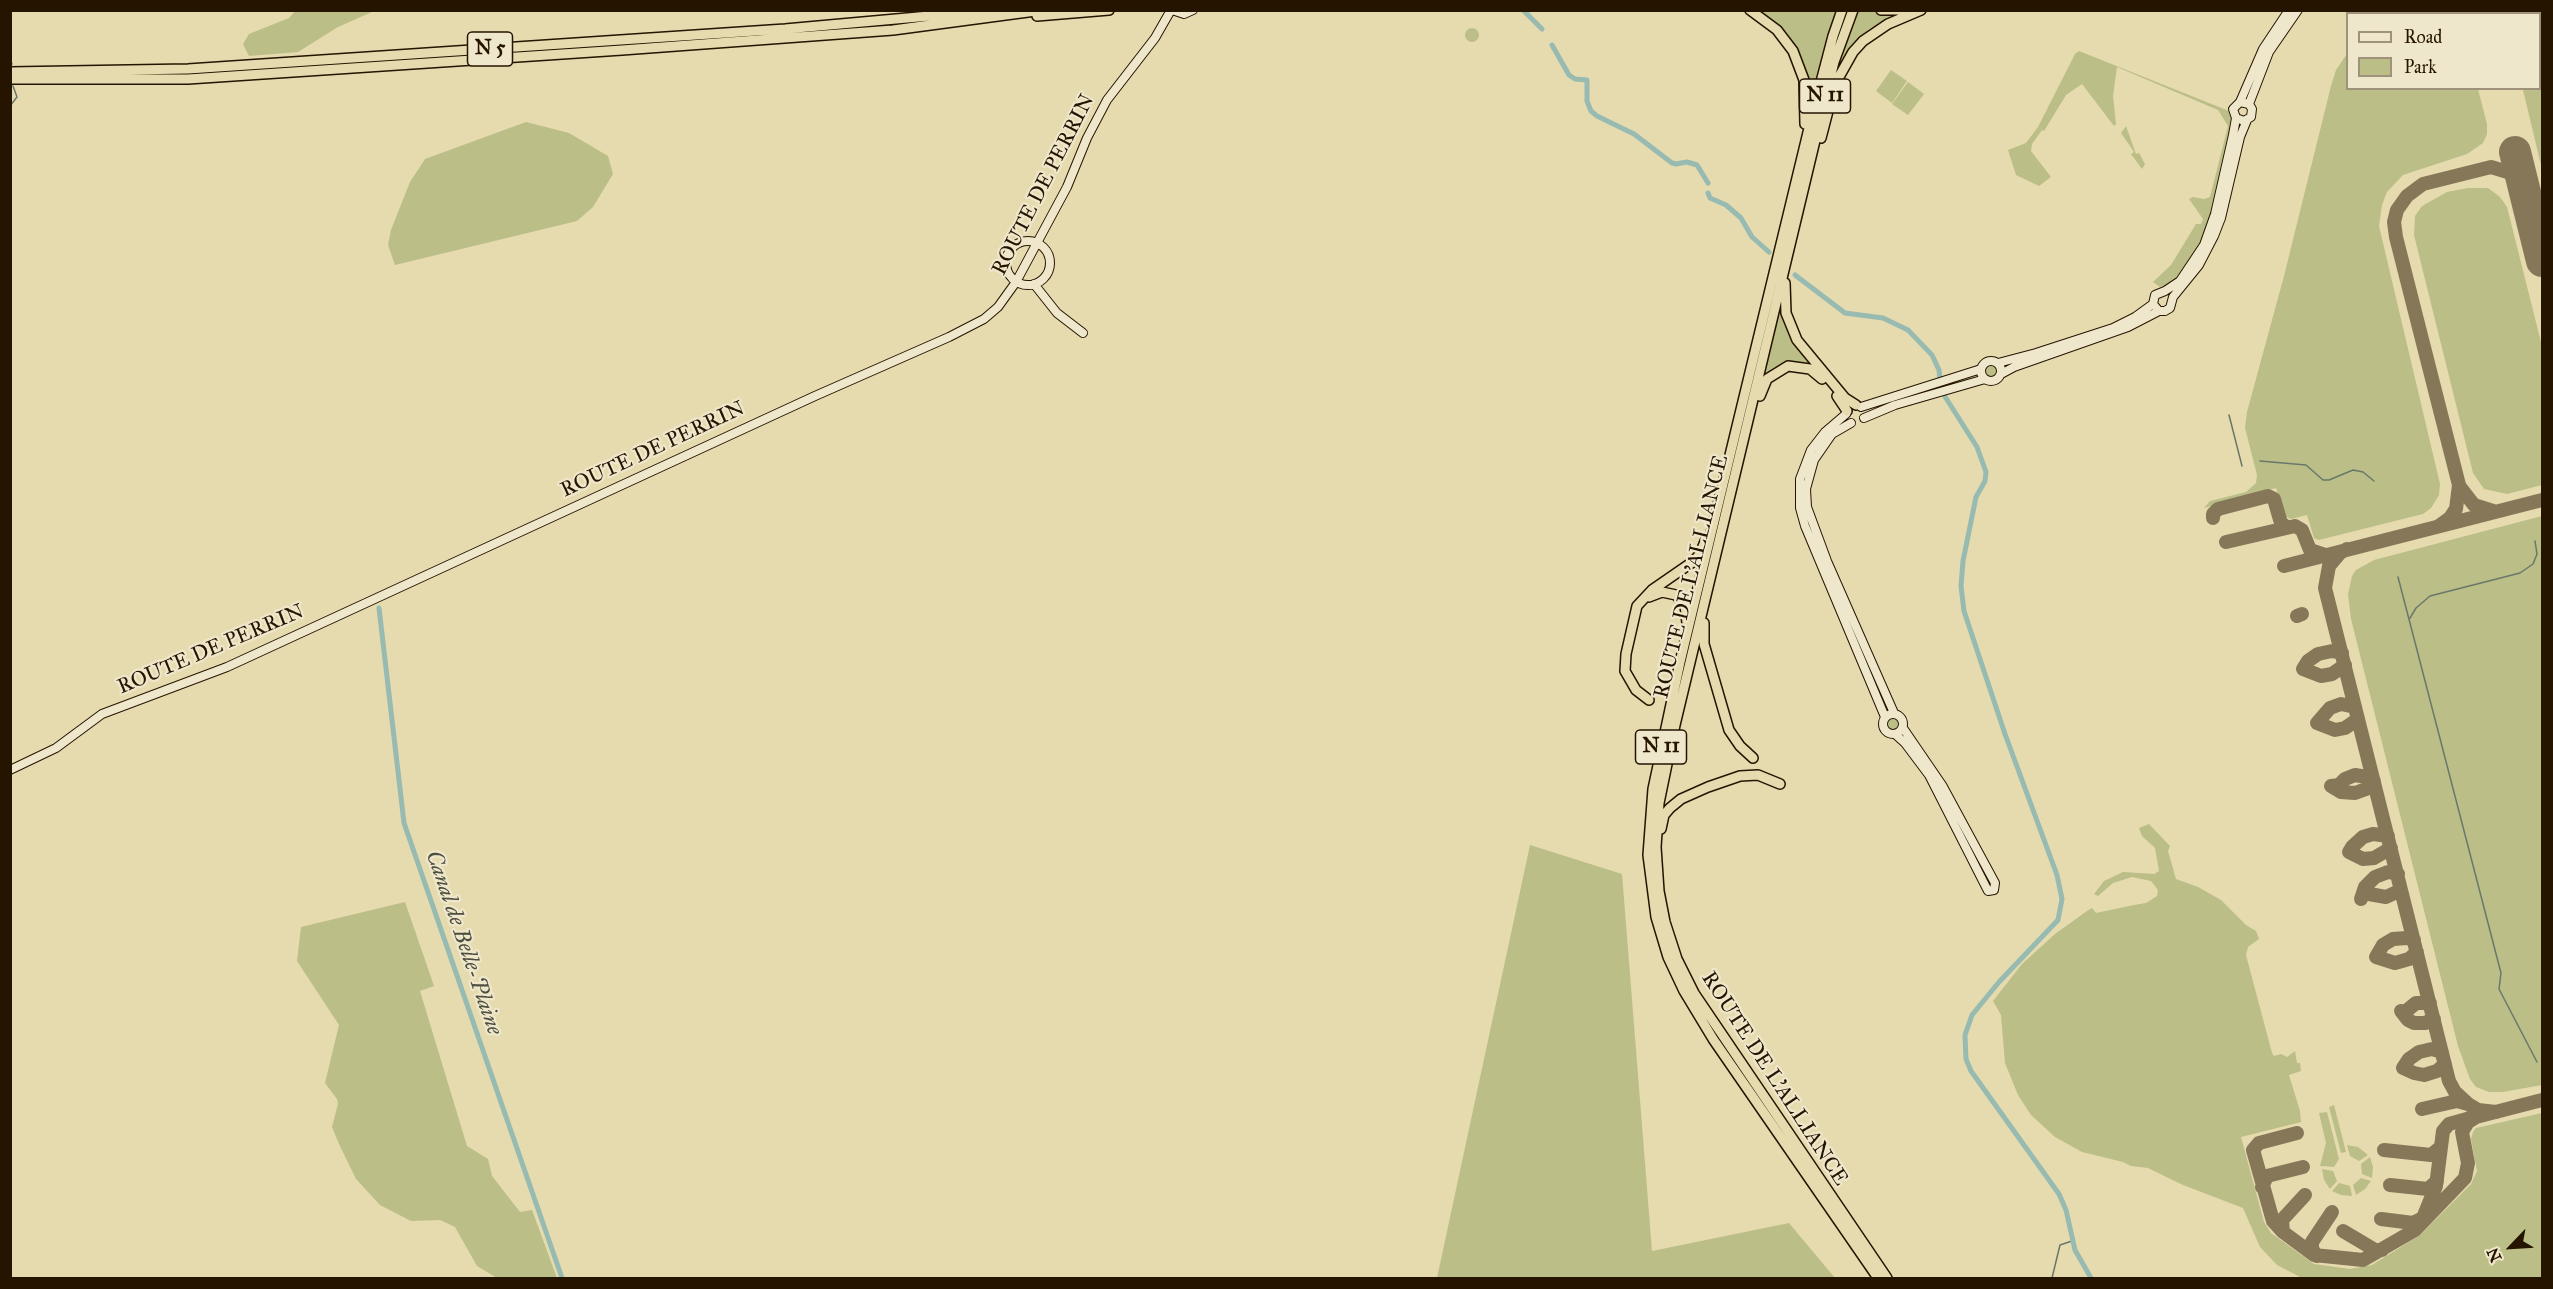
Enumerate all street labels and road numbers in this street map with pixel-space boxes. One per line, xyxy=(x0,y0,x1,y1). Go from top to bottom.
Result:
road number: N 5 xyxy=(468,32,512,66)
road number: N 11 xyxy=(1800,79,1850,113)
street label: ROUTE DE PERRIN xyxy=(987,90,1101,280)
street label: ROUTE DE PERRIN xyxy=(557,396,749,504)
street label: ROUTE DE L'ALLIANCE xyxy=(1650,453,1734,701)
street label: ROUTE DE PERRIN xyxy=(114,599,308,701)
road number: N 11 xyxy=(1636,730,1686,764)
street label: ROUTE DE L'ALLIANCE xyxy=(1695,967,1853,1191)

